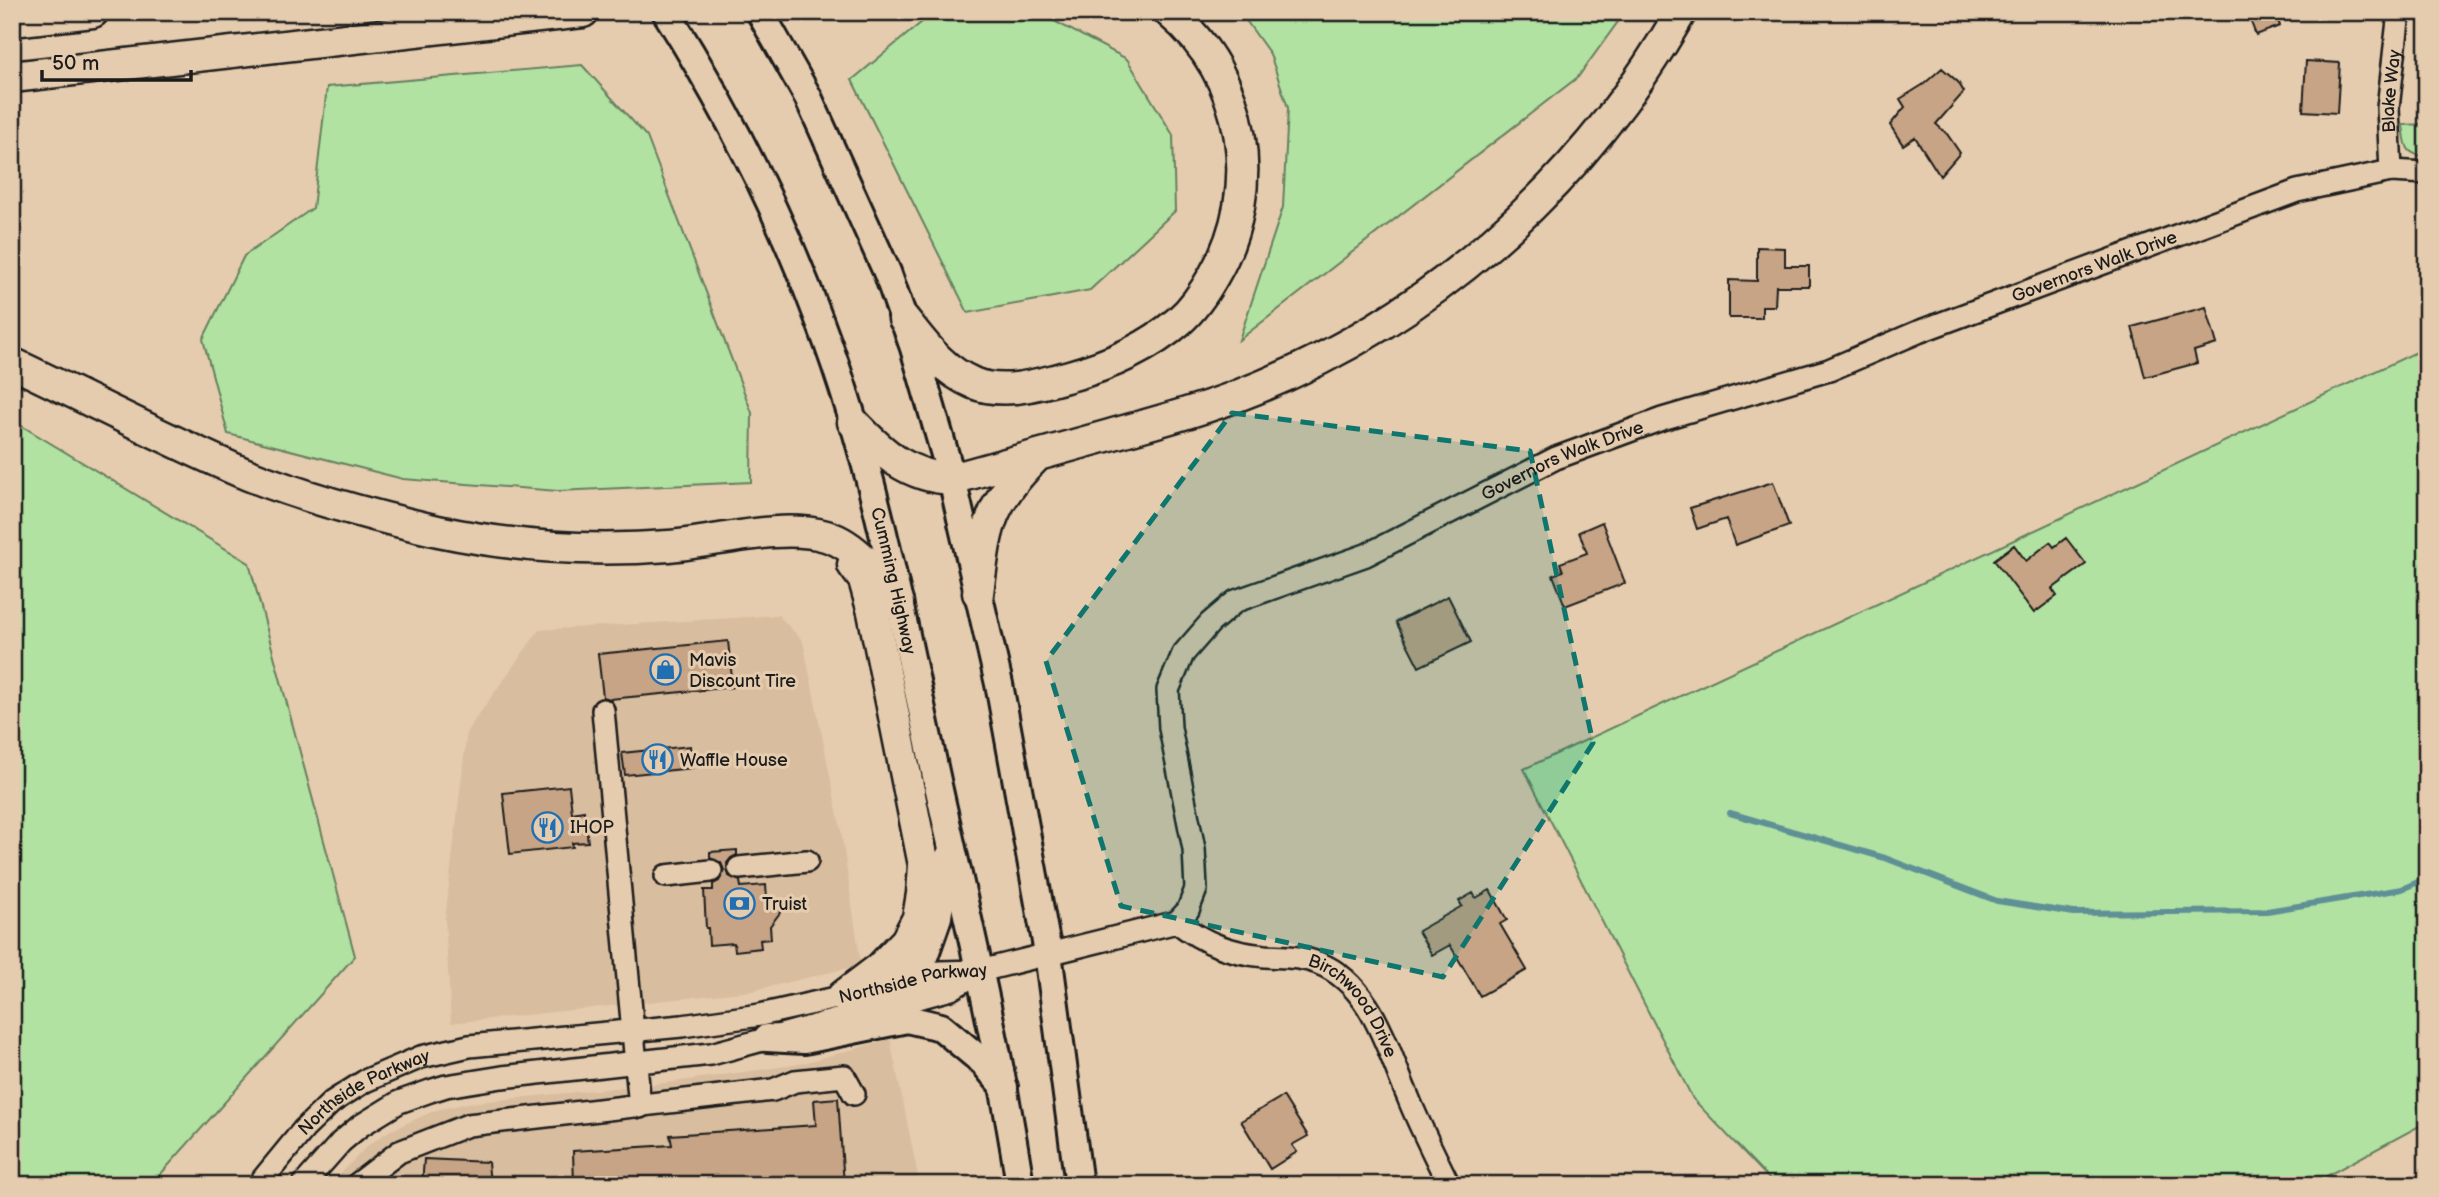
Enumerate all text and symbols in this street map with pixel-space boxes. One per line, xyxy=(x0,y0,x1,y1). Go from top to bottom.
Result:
scale bar xyxy=(42,38,191,82)
street label: Blake Way xyxy=(2377,48,2405,133)
text: 50 m xyxy=(52,51,99,76)
street label: Governors Walk Drive xyxy=(2009,226,2180,307)
street label: Governors Walk Drive xyxy=(1478,416,1647,505)
street label: Cumming Highway xyxy=(867,505,921,657)
place label: Mavis Discount Tire xyxy=(689,650,796,692)
shop icon: Mavis Discount Tire xyxy=(649,653,683,687)
restaurant icon: Waffle House xyxy=(640,743,674,777)
place label: Waffle House xyxy=(680,750,788,771)
restaurant icon: IHOP xyxy=(530,810,564,844)
place label: IHOP xyxy=(570,817,614,838)
bank icon: Truist xyxy=(722,887,756,921)
place label: Truist xyxy=(762,894,808,915)
street label: Birchwood Drive xyxy=(1305,950,1402,1061)
street label: Northside Parkway xyxy=(837,959,990,1008)
street label: Northside Parkway xyxy=(294,1045,432,1139)

